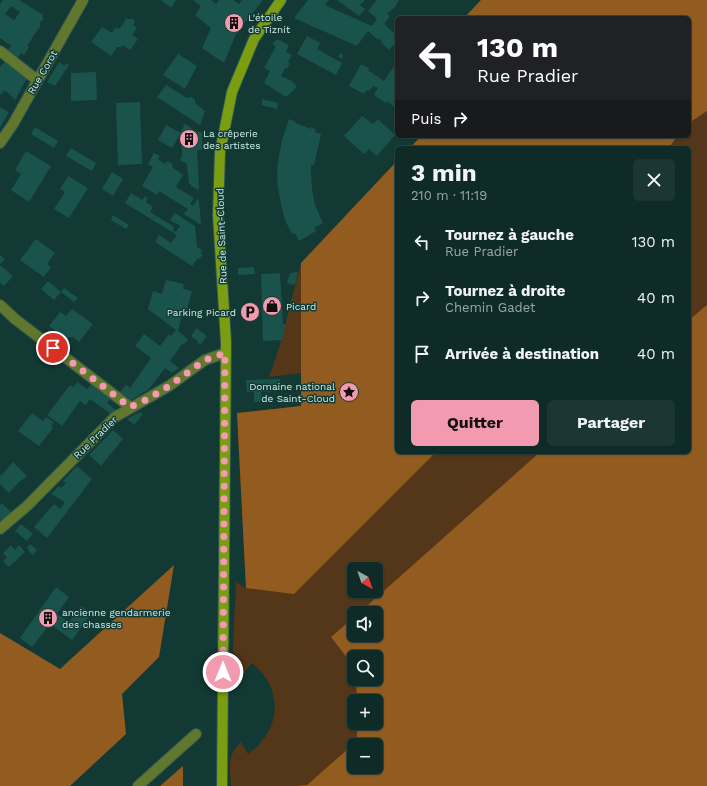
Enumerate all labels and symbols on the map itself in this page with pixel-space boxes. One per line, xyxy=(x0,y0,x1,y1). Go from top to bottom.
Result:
building icon: L'étoile de Tiznit xyxy=(223,12,245,34)
place label: L'étoile de Tiznit xyxy=(248,12,291,35)
street label: Rue Corot xyxy=(25,48,60,96)
building icon: La crêperie des artistes xyxy=(178,128,200,150)
place label: La crêperie des artistes xyxy=(203,128,261,151)
street label: Rue de Saint-Cloud xyxy=(214,188,229,284)
shop icon: Picard xyxy=(261,295,283,317)
parking icon: Parking Picard xyxy=(239,301,261,323)
place label: Picard xyxy=(286,301,316,312)
place label: Parking Picard xyxy=(167,307,236,318)
pin xyxy=(36,331,70,365)
place label: Domaine national de Saint-Cloud xyxy=(249,381,335,404)
place icon: Domaine national de Saint-Cloud xyxy=(338,381,360,403)
street label: Rue Pradier xyxy=(71,414,119,461)
north arrow xyxy=(347,562,383,598)
building icon: ancienne gendarmerie des chasses xyxy=(37,607,59,629)
place label: ancienne gendarmerie des chasses xyxy=(62,607,171,630)
position arrow xyxy=(202,651,244,693)

